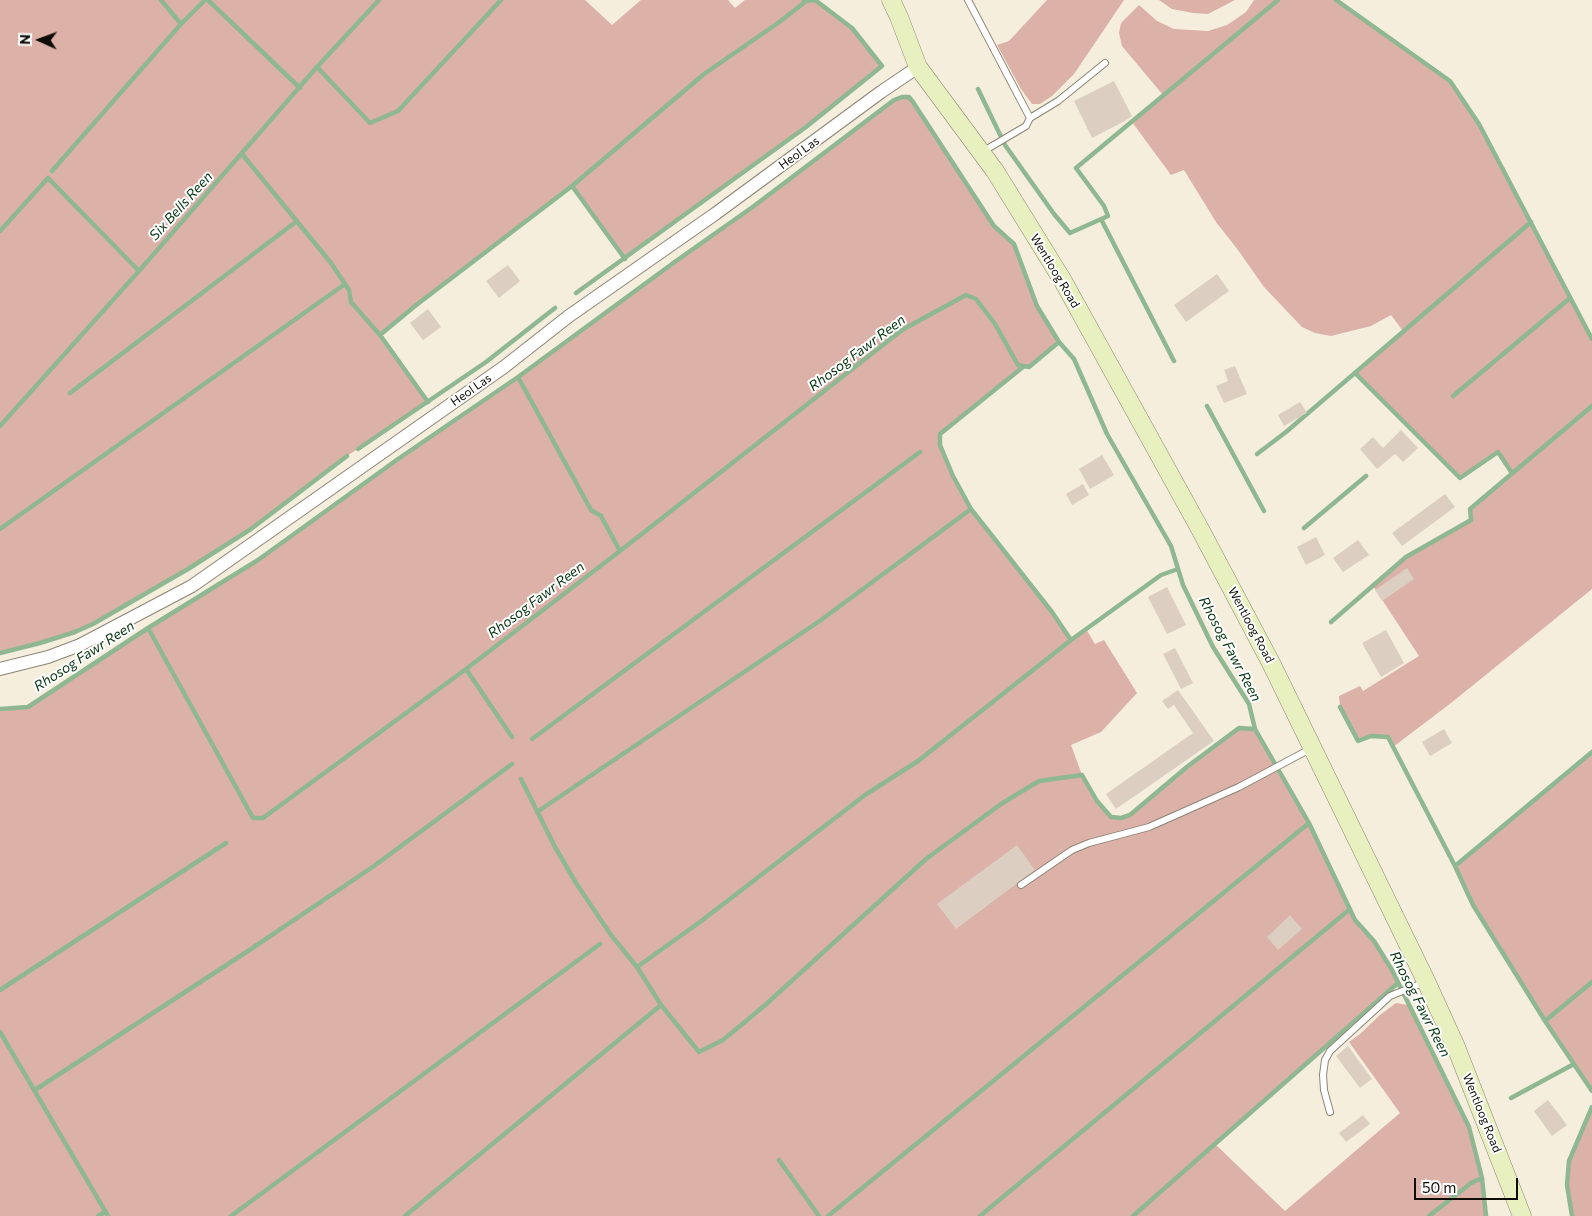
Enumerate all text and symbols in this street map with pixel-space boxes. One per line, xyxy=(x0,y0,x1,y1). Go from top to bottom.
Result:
north arrow xyxy=(15,15,65,65)
text: N xyxy=(16,34,33,45)
street label: Heol Las xyxy=(776,134,822,172)
water label: Six Bells Reen xyxy=(146,168,216,244)
street label: Wentloog Road xyxy=(1027,231,1083,311)
water label: Rhosog Fawr Reen xyxy=(805,311,909,395)
street label: Heol Las xyxy=(448,371,494,409)
water label: Rhosog Fawr Reen xyxy=(484,558,588,642)
street label: Wentloog Road xyxy=(1225,585,1277,665)
water label: Rhosog Fawr Reen xyxy=(1195,594,1265,704)
water label: Rhosog Fawr Reen xyxy=(31,617,137,695)
water label: Rhosog Fawr Reen xyxy=(1386,948,1454,1060)
street label: Wentloog Road xyxy=(1460,1071,1504,1155)
scale bar xyxy=(1417,1168,1521,1200)
text: 50 m xyxy=(1422,1178,1456,1196)

